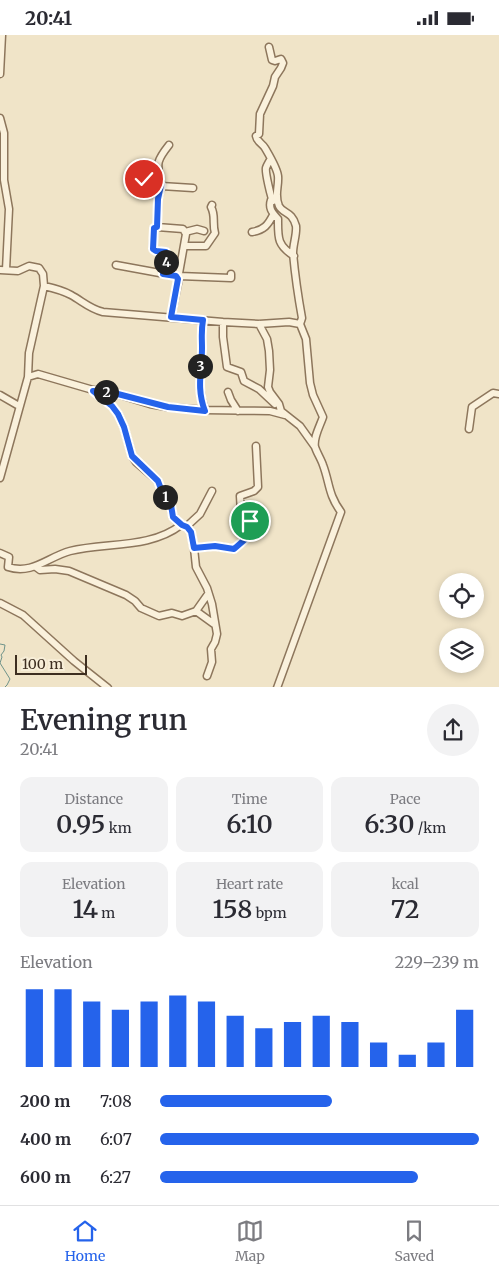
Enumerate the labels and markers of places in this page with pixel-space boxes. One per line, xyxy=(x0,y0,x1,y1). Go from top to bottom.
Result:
pin xyxy=(123,158,165,200)
pin: 4 xyxy=(154,249,178,275)
pin: 3 xyxy=(188,353,212,379)
pin: 2 xyxy=(94,379,118,405)
pin: 1 xyxy=(152,485,178,509)
pin xyxy=(229,500,271,542)

